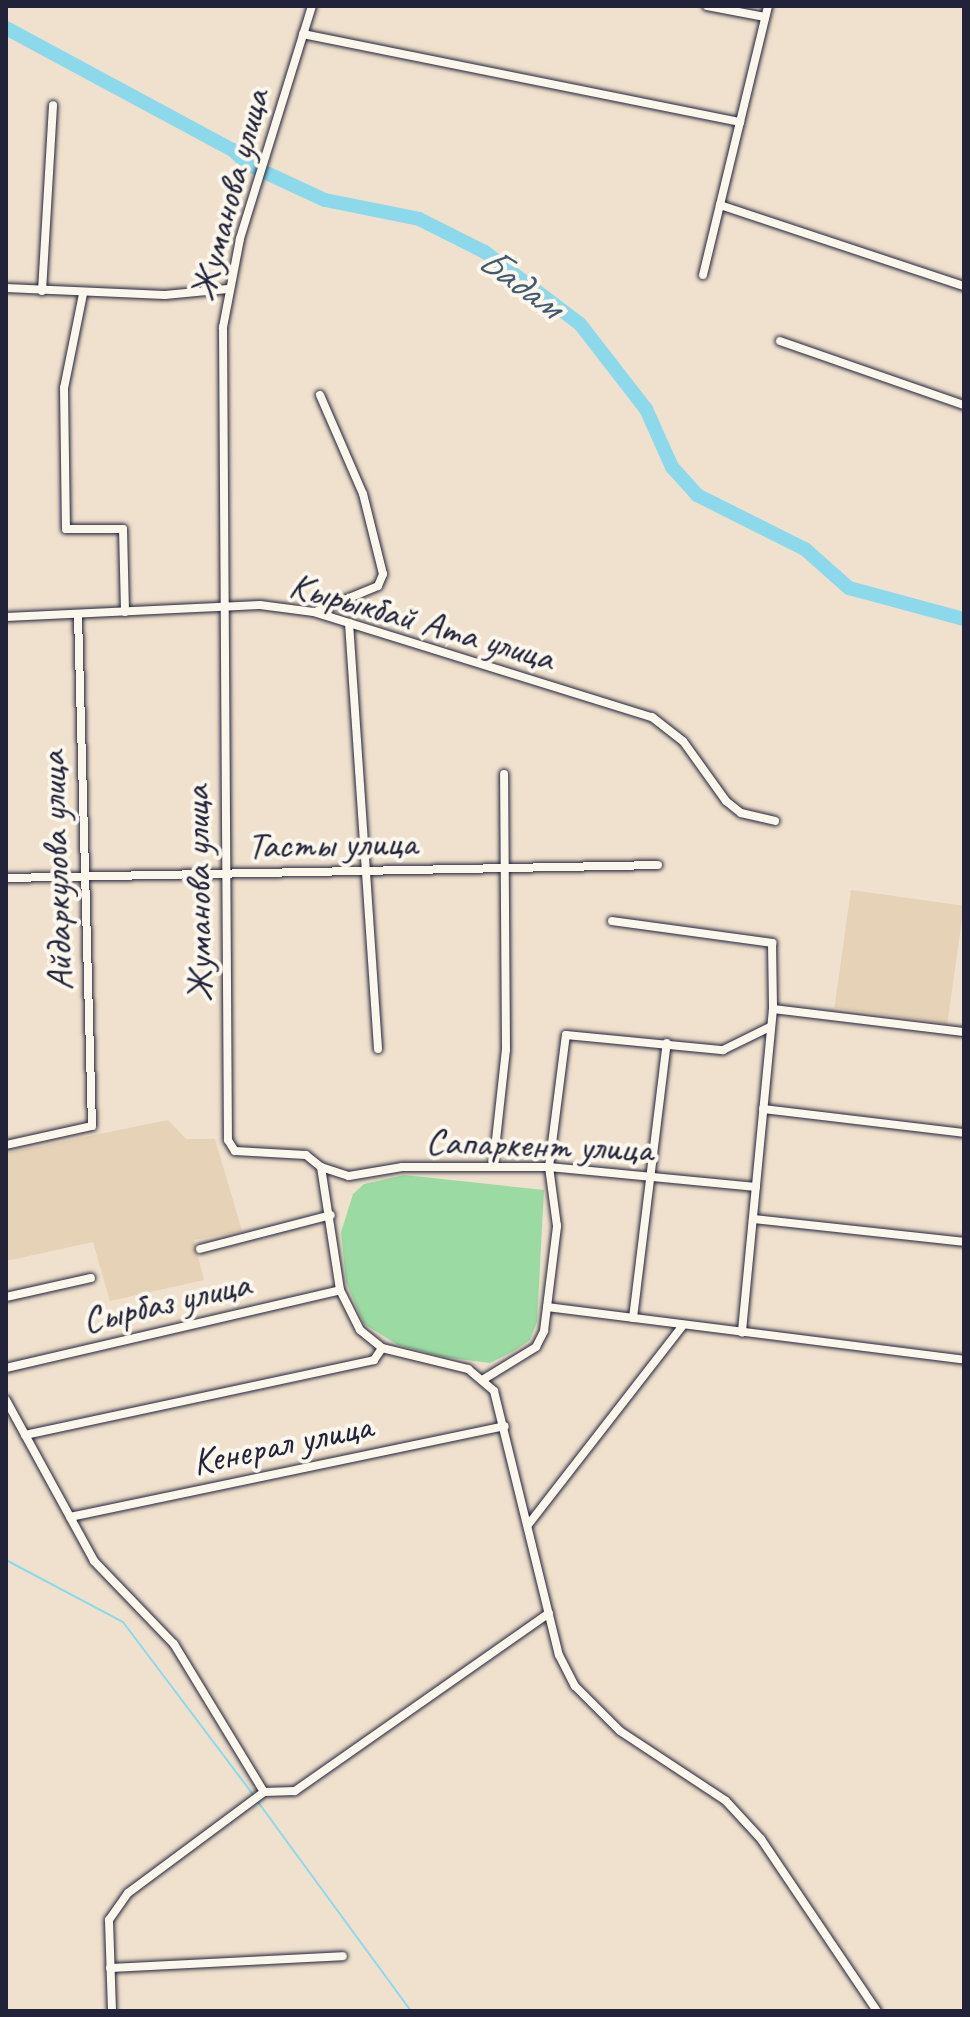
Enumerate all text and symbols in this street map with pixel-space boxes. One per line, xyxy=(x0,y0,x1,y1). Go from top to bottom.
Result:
street label: Жуманова улица xyxy=(179,84,279,306)
water label: Бадам xyxy=(469,236,571,328)
street label: Кырыкбай Ата улица xyxy=(283,561,561,681)
street label: Айдаркулова улица xyxy=(29,749,83,993)
street label: Жуманова улица xyxy=(173,784,223,1004)
street label: Тасты улица xyxy=(247,820,417,868)
street label: Сапаркент улица xyxy=(425,1118,653,1172)
street label: Сырбаз улица xyxy=(77,1260,255,1344)
street label: Кенерал улица xyxy=(188,1403,376,1485)

